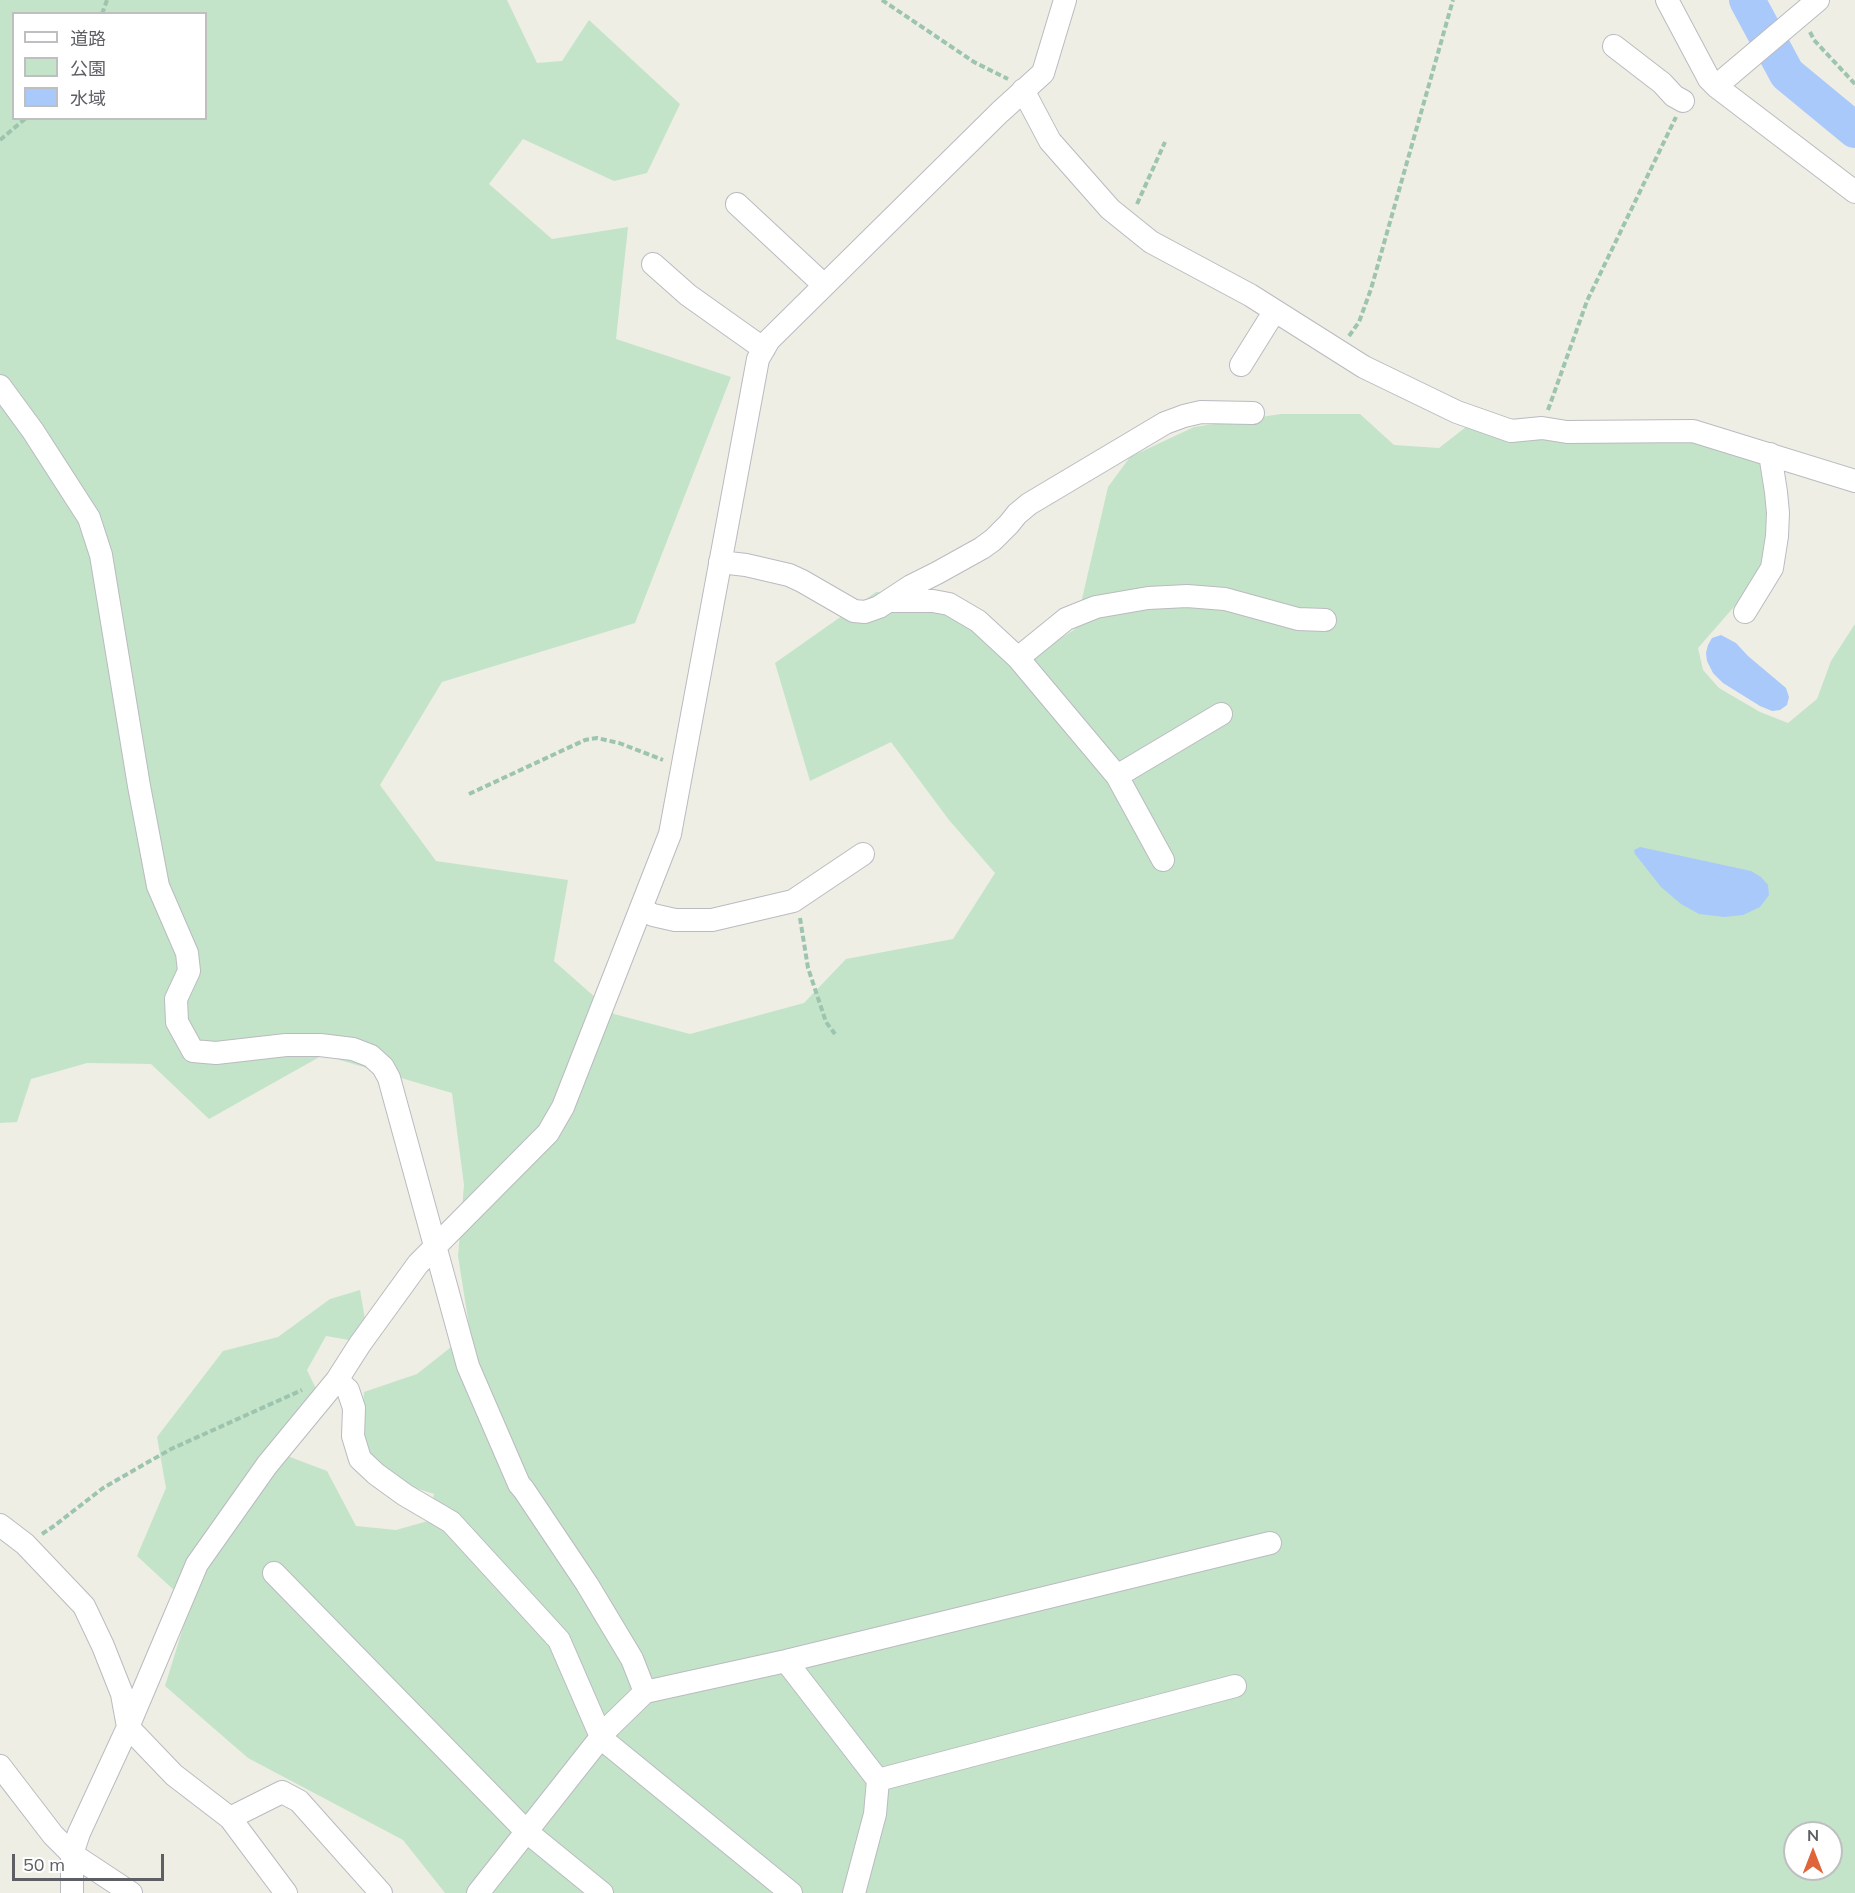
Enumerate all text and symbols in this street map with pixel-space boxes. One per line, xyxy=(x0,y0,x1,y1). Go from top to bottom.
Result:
legend xyxy=(12,12,207,120)
text: 道路 xyxy=(70,27,106,50)
text: 公園 xyxy=(70,57,106,80)
text: 水域 xyxy=(70,87,106,110)
north arrow xyxy=(1783,1821,1843,1881)
text: N xyxy=(1807,1825,1819,1845)
scale bar xyxy=(15,1842,166,1880)
text: 50 m xyxy=(23,1853,65,1876)

